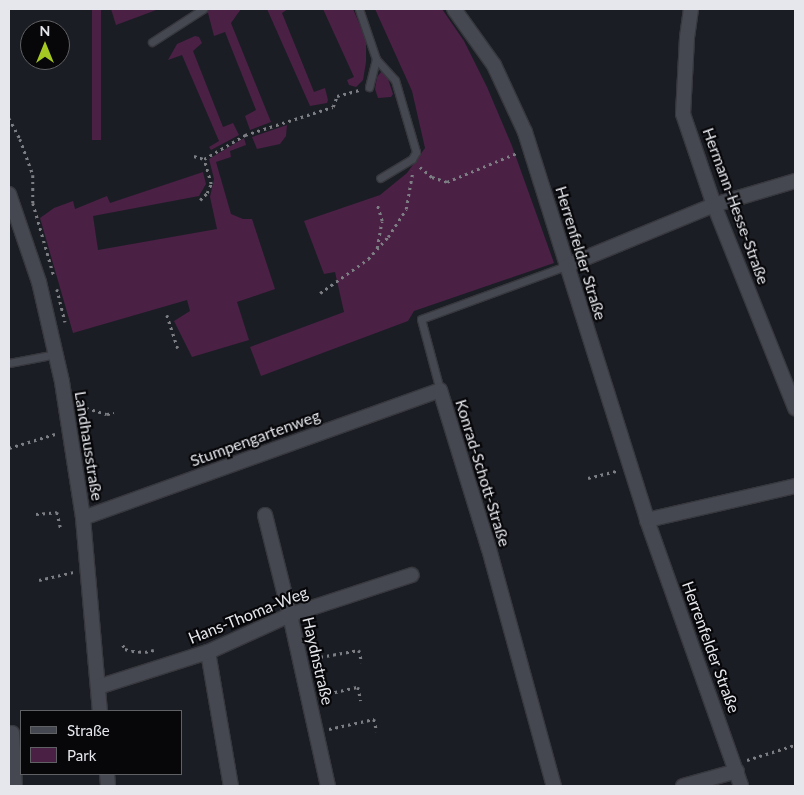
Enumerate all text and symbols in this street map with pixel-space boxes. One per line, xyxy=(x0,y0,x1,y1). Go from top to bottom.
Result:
north arrow xyxy=(20,20,70,70)
text: N xyxy=(40,22,50,39)
street label: Hermann-Hesse-Straße xyxy=(699,125,773,287)
street label: Herrenfelder Straße xyxy=(551,184,611,322)
street label: Landhausstraße xyxy=(71,390,107,502)
street label: Konrad-Schott-Straße xyxy=(451,397,515,549)
street label: Stumpengartenweg xyxy=(187,406,323,470)
street label: Herrenfelder Straße xyxy=(678,578,744,716)
street label: Hans-Thoma-Weg xyxy=(185,582,311,648)
street label: Haydnstraße xyxy=(299,615,337,707)
legend xyxy=(20,710,182,775)
text: Straße xyxy=(67,721,110,739)
text: Park xyxy=(67,746,96,764)

